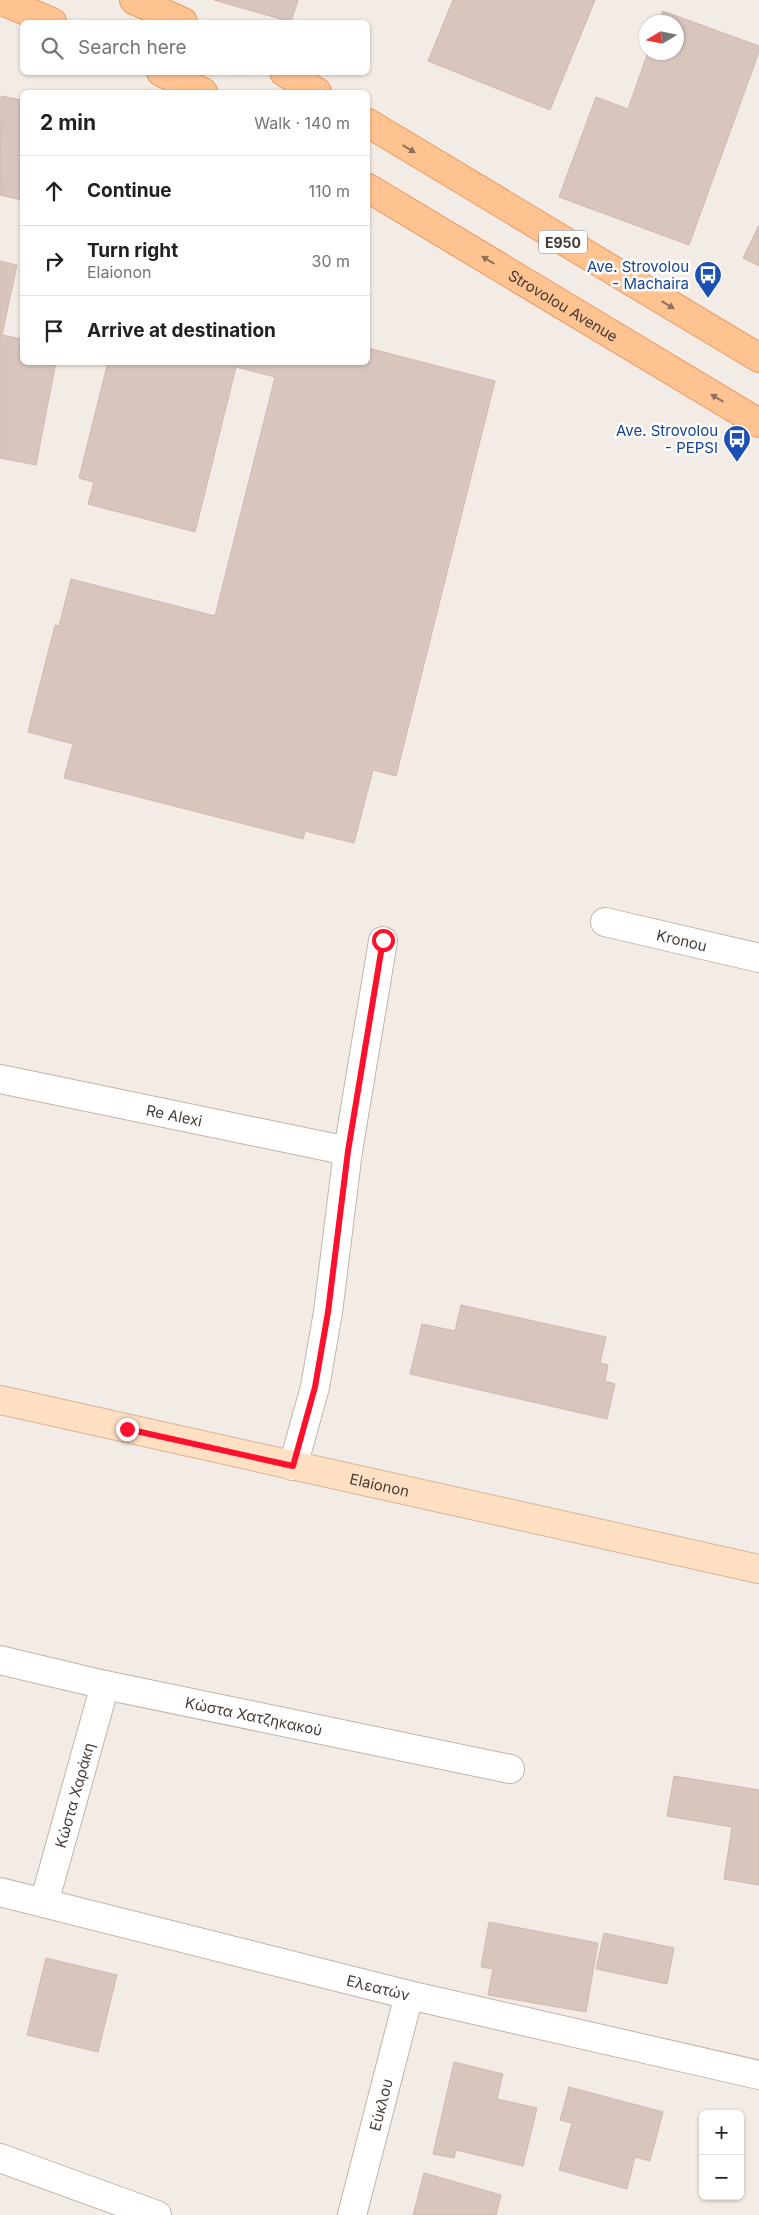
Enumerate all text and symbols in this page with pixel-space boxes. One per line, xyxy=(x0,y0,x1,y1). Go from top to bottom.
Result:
north arrow xyxy=(639,15,684,60)
search box xyxy=(20,20,370,75)
icon: search xyxy=(38,34,66,62)
text: Search here xyxy=(78,36,187,59)
text: 2 min xyxy=(40,110,96,135)
text: Walk · 140 m xyxy=(254,113,350,133)
one-way arrow xyxy=(403,144,416,153)
icon: ahead xyxy=(40,177,68,205)
text: Continue xyxy=(87,179,172,202)
text: 110 m xyxy=(308,181,350,201)
road number: E950 xyxy=(539,230,587,253)
text: Turn right xyxy=(87,239,178,262)
icon: right xyxy=(40,247,68,275)
text: 30 m xyxy=(312,251,350,271)
one-way arrow xyxy=(481,255,494,265)
place label: Ave. Strovolou - Machaira xyxy=(587,257,689,293)
bus stop icon: Ave. Strovolou - Machaira xyxy=(693,260,723,299)
text: Elaionon xyxy=(87,262,151,282)
street label: Strovolou Avenue xyxy=(505,265,622,346)
one-way arrow xyxy=(662,300,675,309)
icon: arrive xyxy=(40,317,68,345)
text: Arrive at destination xyxy=(87,319,276,342)
one-way arrow xyxy=(711,393,724,402)
place label: Ave. Strovolou - PEPSI xyxy=(616,421,718,457)
bus stop icon: Ave. Strovolou - PEPSI xyxy=(722,424,752,463)
street label: Kronou xyxy=(655,925,709,955)
route start xyxy=(372,929,395,952)
street label: Re Alexi xyxy=(145,1100,204,1130)
route end xyxy=(116,1418,139,1441)
street label: Elaionon xyxy=(348,1469,411,1500)
street label: Κώστα Χατζηκακού xyxy=(184,1692,324,1739)
street label: Κώστα Χαράκη xyxy=(50,1740,98,1850)
street label: Ελεατών xyxy=(345,1970,412,2004)
street label: Εύκλου xyxy=(365,2076,396,2133)
map controls xyxy=(699,2110,744,2200)
button: + xyxy=(699,2110,744,2155)
button: − xyxy=(699,2155,744,2200)

